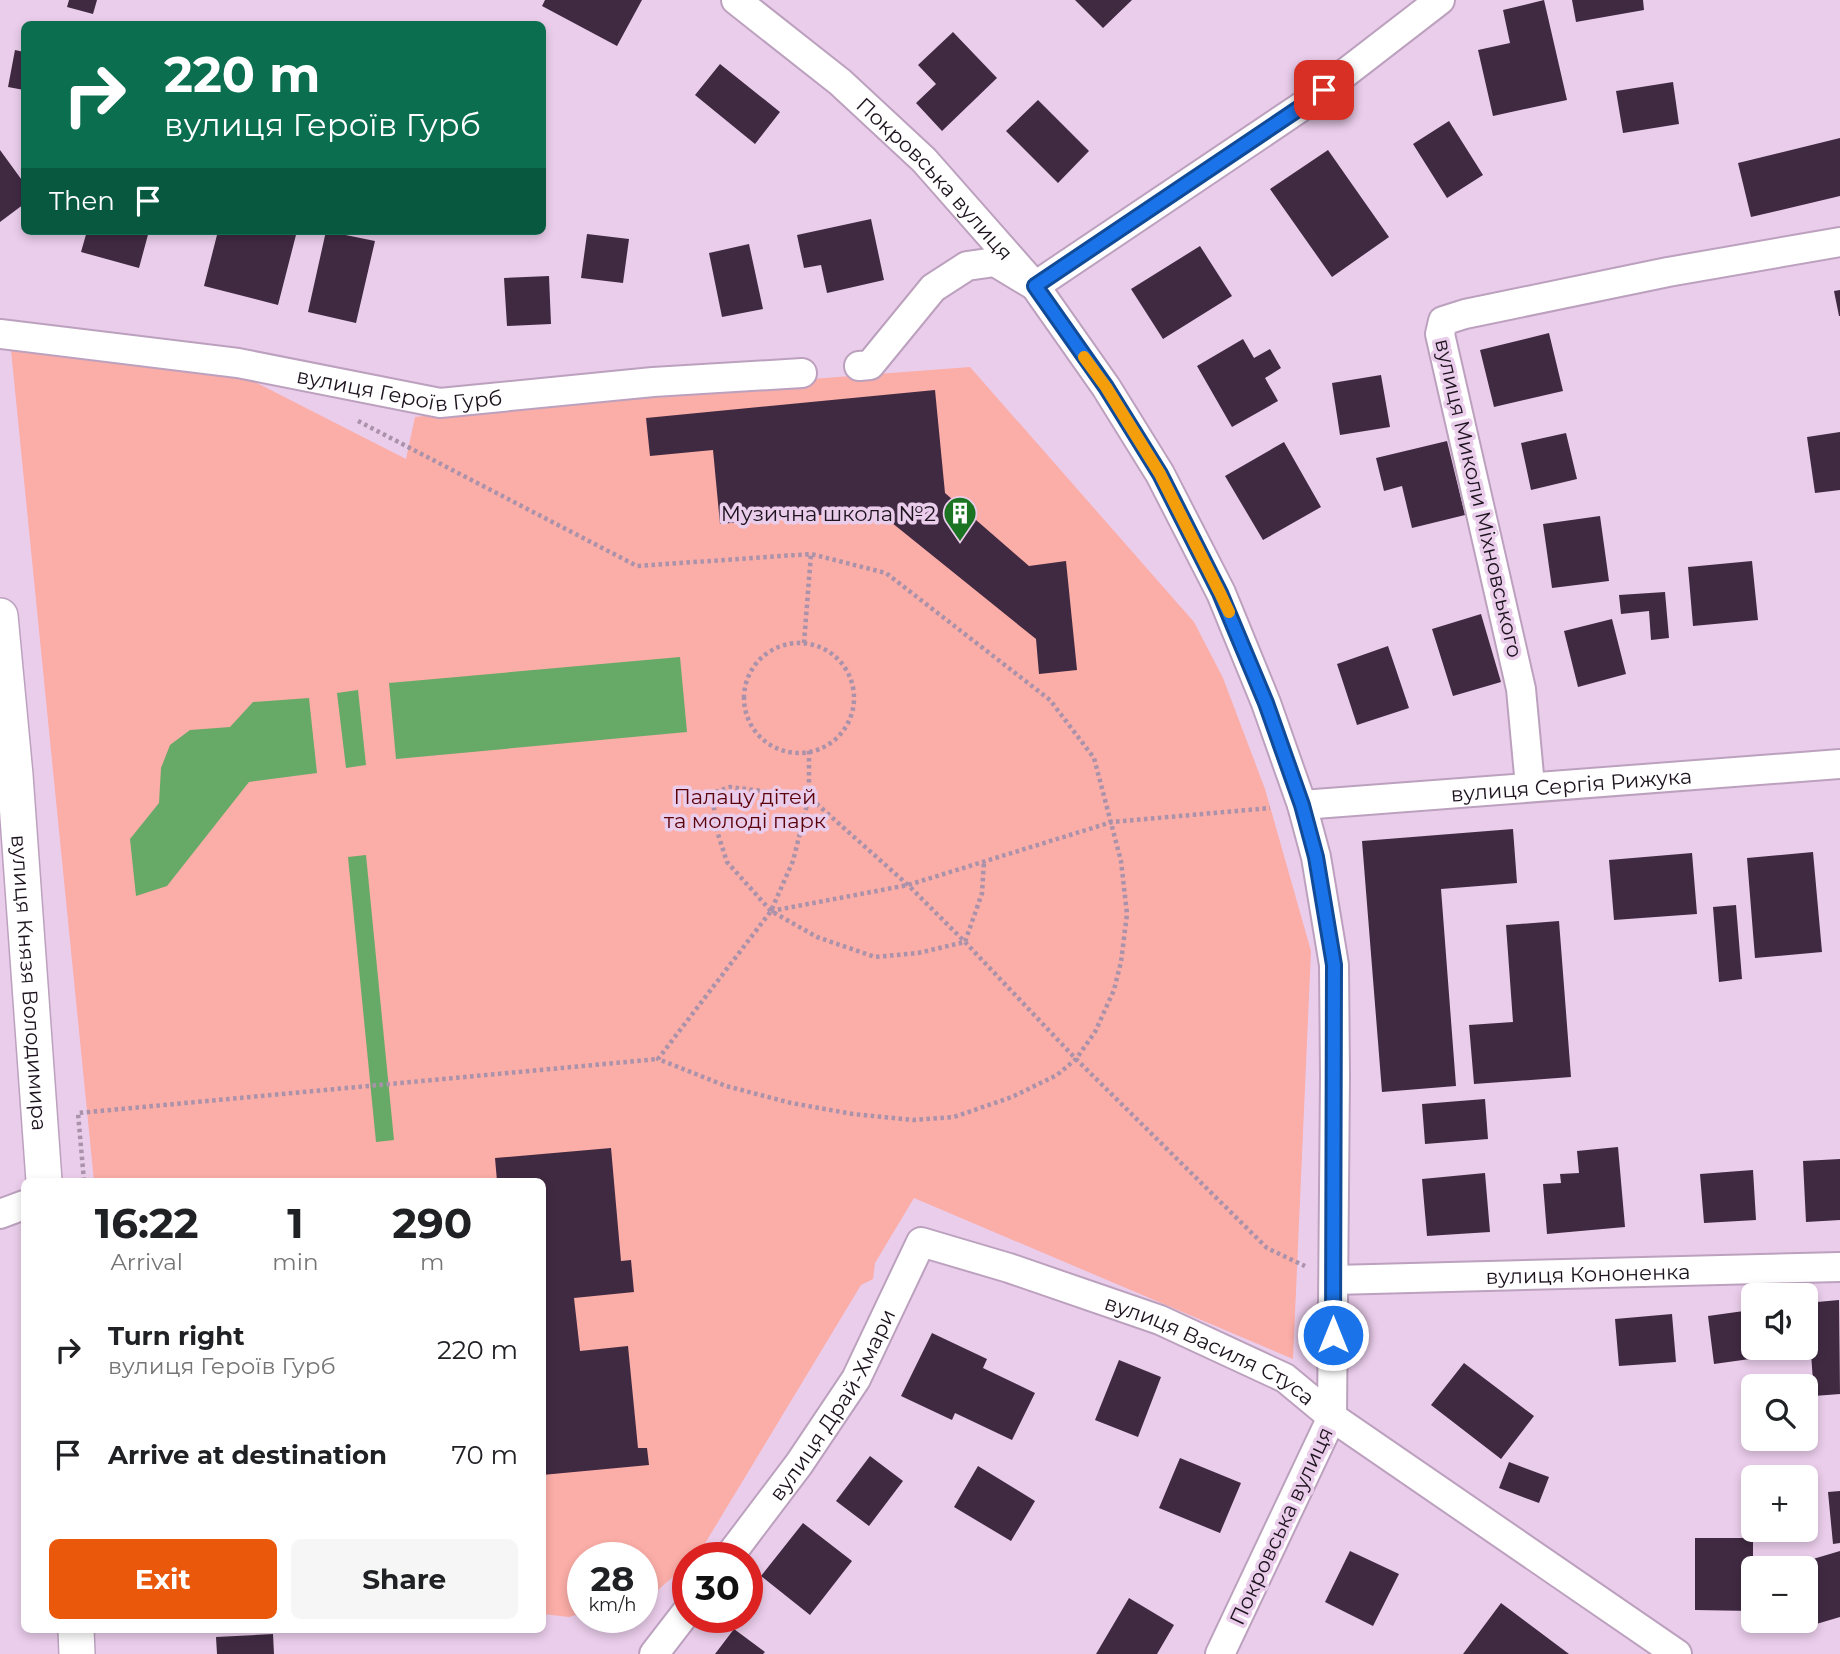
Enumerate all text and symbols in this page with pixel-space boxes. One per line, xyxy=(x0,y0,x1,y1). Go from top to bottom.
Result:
text: 220 m xyxy=(164,45,320,104)
icon: right xyxy=(49,49,140,140)
pin xyxy=(1294,60,1354,120)
icon: arrive xyxy=(1305,71,1343,109)
street label: Покровська вулиця xyxy=(852,92,1019,265)
text: вулиця Героїв Гурб xyxy=(164,105,481,144)
icon: arrive xyxy=(129,182,167,220)
text: Then xyxy=(49,185,115,217)
street label: вулиця Миколи Міхновського xyxy=(1430,336,1528,660)
street label: вулиця Героїв Гурб xyxy=(295,362,503,416)
building icon: Музична школа №2 xyxy=(941,494,979,543)
place label: Музична школа №2 xyxy=(721,501,936,526)
street label: вулиця Сергія Рижука xyxy=(1450,763,1693,806)
park label: Палацу дітей та молоді парк xyxy=(664,784,826,833)
street label: вулиця Князя Володимира xyxy=(7,834,53,1132)
text: 16:22 xyxy=(95,1197,199,1249)
text: 1 xyxy=(287,1197,304,1249)
text: 290 xyxy=(392,1197,472,1249)
text: Arrival xyxy=(110,1248,183,1276)
text: min xyxy=(272,1248,318,1276)
text: m xyxy=(420,1248,444,1276)
street label: вулиця Кононенка xyxy=(1485,1258,1691,1289)
map controls xyxy=(1741,1283,1818,1633)
button: sound xyxy=(1741,1283,1818,1360)
street label: вулиця Василя Стуса xyxy=(1102,1289,1320,1410)
position arrow xyxy=(1296,1298,1370,1372)
street label: вулиця Драй-Хмари xyxy=(764,1305,900,1505)
text: Turn right xyxy=(108,1320,244,1352)
icon: right xyxy=(49,1331,87,1369)
text: 220 m xyxy=(437,1334,518,1366)
text: вулиця Героїв Гурб xyxy=(108,1352,336,1380)
button: search xyxy=(1741,1374,1818,1451)
street label: Покровська вулиця xyxy=(1224,1423,1338,1629)
icon: arrive xyxy=(49,1436,87,1474)
text: Arrive at destination xyxy=(108,1439,387,1471)
text: 70 m xyxy=(452,1439,518,1471)
button: + xyxy=(1741,1465,1818,1542)
button: Exit xyxy=(49,1539,277,1619)
button: Share xyxy=(291,1539,518,1619)
speed limit sign: 30 xyxy=(672,1542,763,1633)
button: − xyxy=(1741,1556,1818,1633)
text: 28 xyxy=(591,1557,634,1600)
text: km/h xyxy=(588,1594,637,1616)

